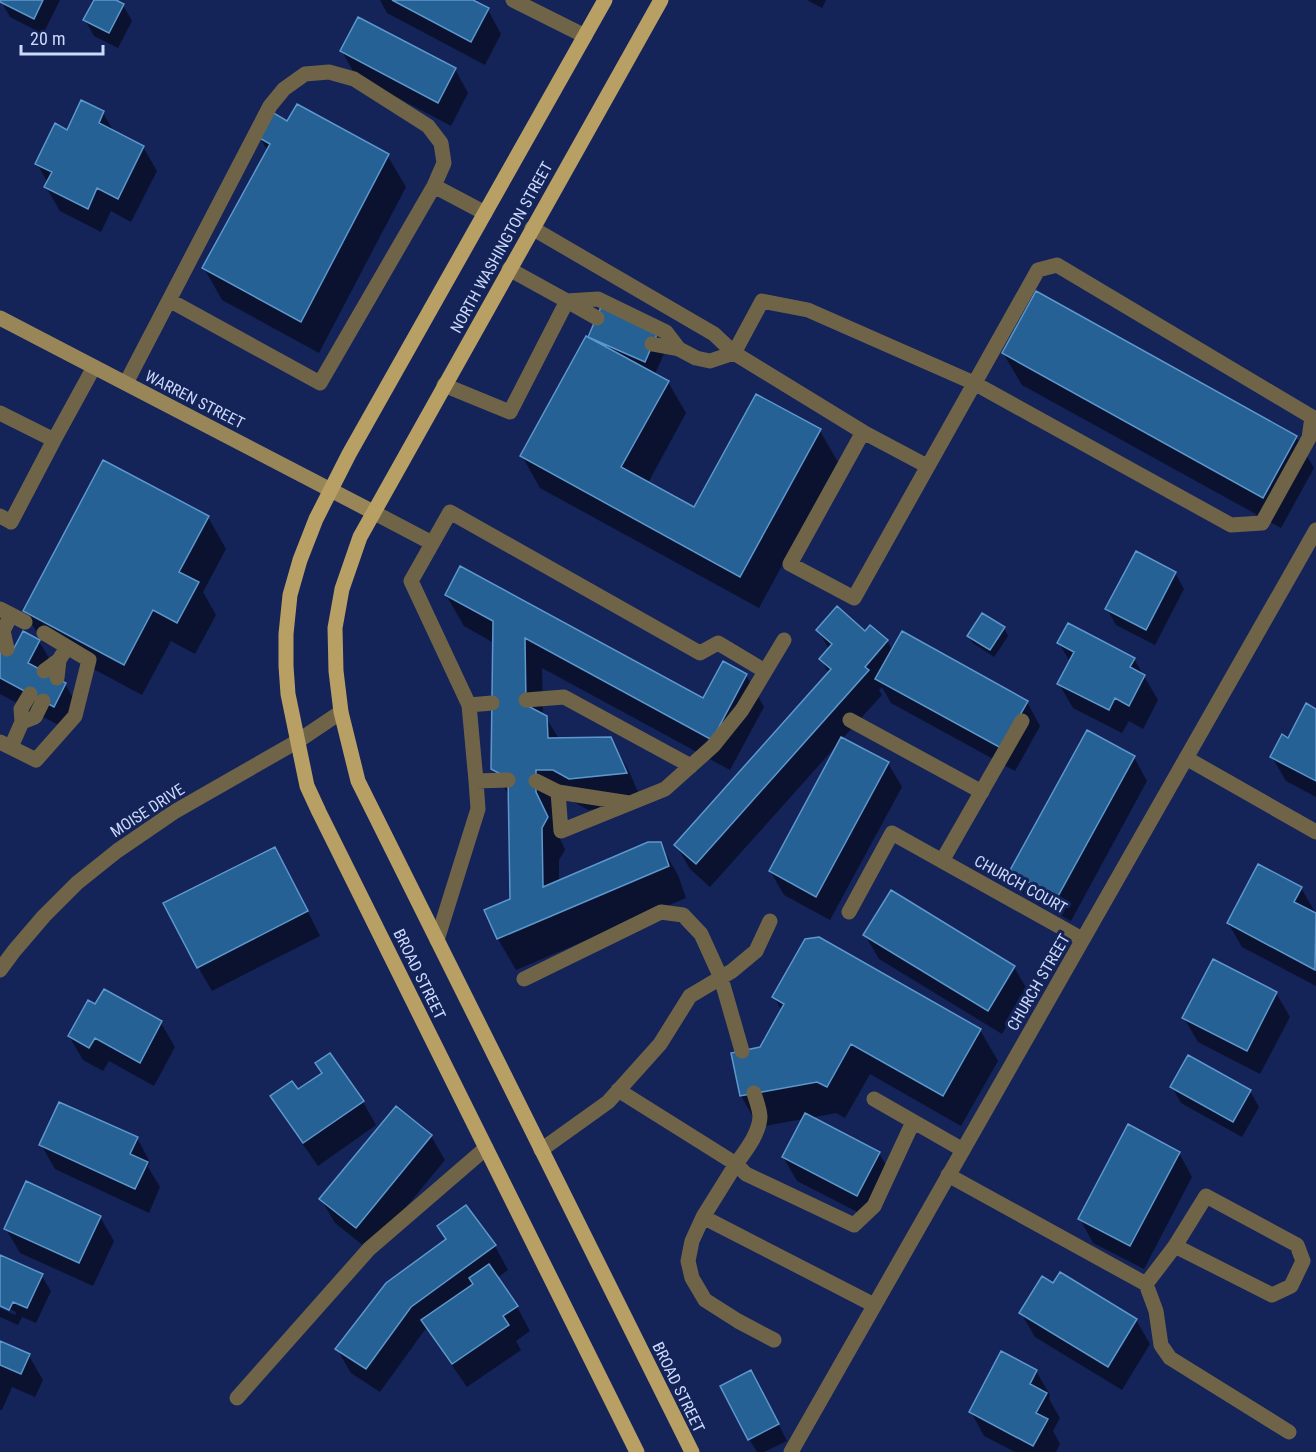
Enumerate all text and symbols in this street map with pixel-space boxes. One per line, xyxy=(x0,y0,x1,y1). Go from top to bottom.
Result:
scale bar xyxy=(21,18,104,56)
text: 20 m xyxy=(30,28,65,49)
street label: NORTH WASHINGTON STREET xyxy=(446,158,556,336)
street label: WARREN STREET xyxy=(142,366,248,433)
street label: MOISE DRIVE xyxy=(107,780,188,841)
street label: CHURCH COURT xyxy=(971,851,1070,918)
street label: BROAD STREET xyxy=(389,926,450,1023)
street label: CHURCH STREET xyxy=(1003,930,1074,1034)
street label: BROAD STREET xyxy=(648,1339,709,1436)

